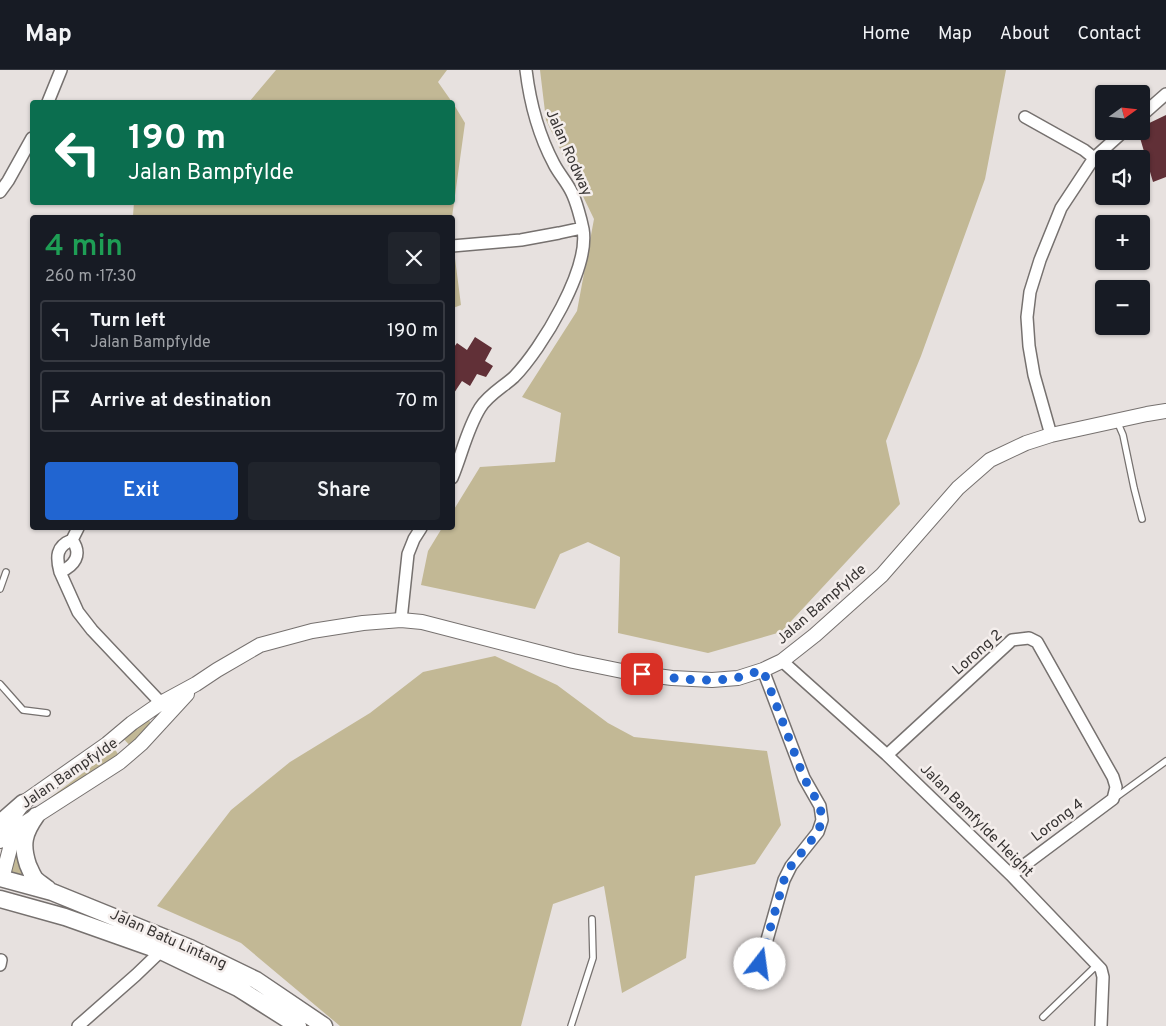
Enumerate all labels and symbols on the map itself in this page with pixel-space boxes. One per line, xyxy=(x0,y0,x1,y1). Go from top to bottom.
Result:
north arrow xyxy=(1095,85,1150,140)
street label: Jalan Rodway xyxy=(540,107,596,199)
street label: Jalan Bampfylde xyxy=(773,561,871,649)
street label: Lorong 2 xyxy=(949,626,1007,680)
pin xyxy=(621,653,663,695)
street label: Jalan Bampfylde xyxy=(18,735,122,813)
street label: Jalan Bamfylde Height xyxy=(915,760,1037,882)
street label: Lorong 4 xyxy=(1028,795,1088,847)
street label: Jalan Batu Lintang xyxy=(107,906,229,974)
position arrow xyxy=(733,937,785,989)

